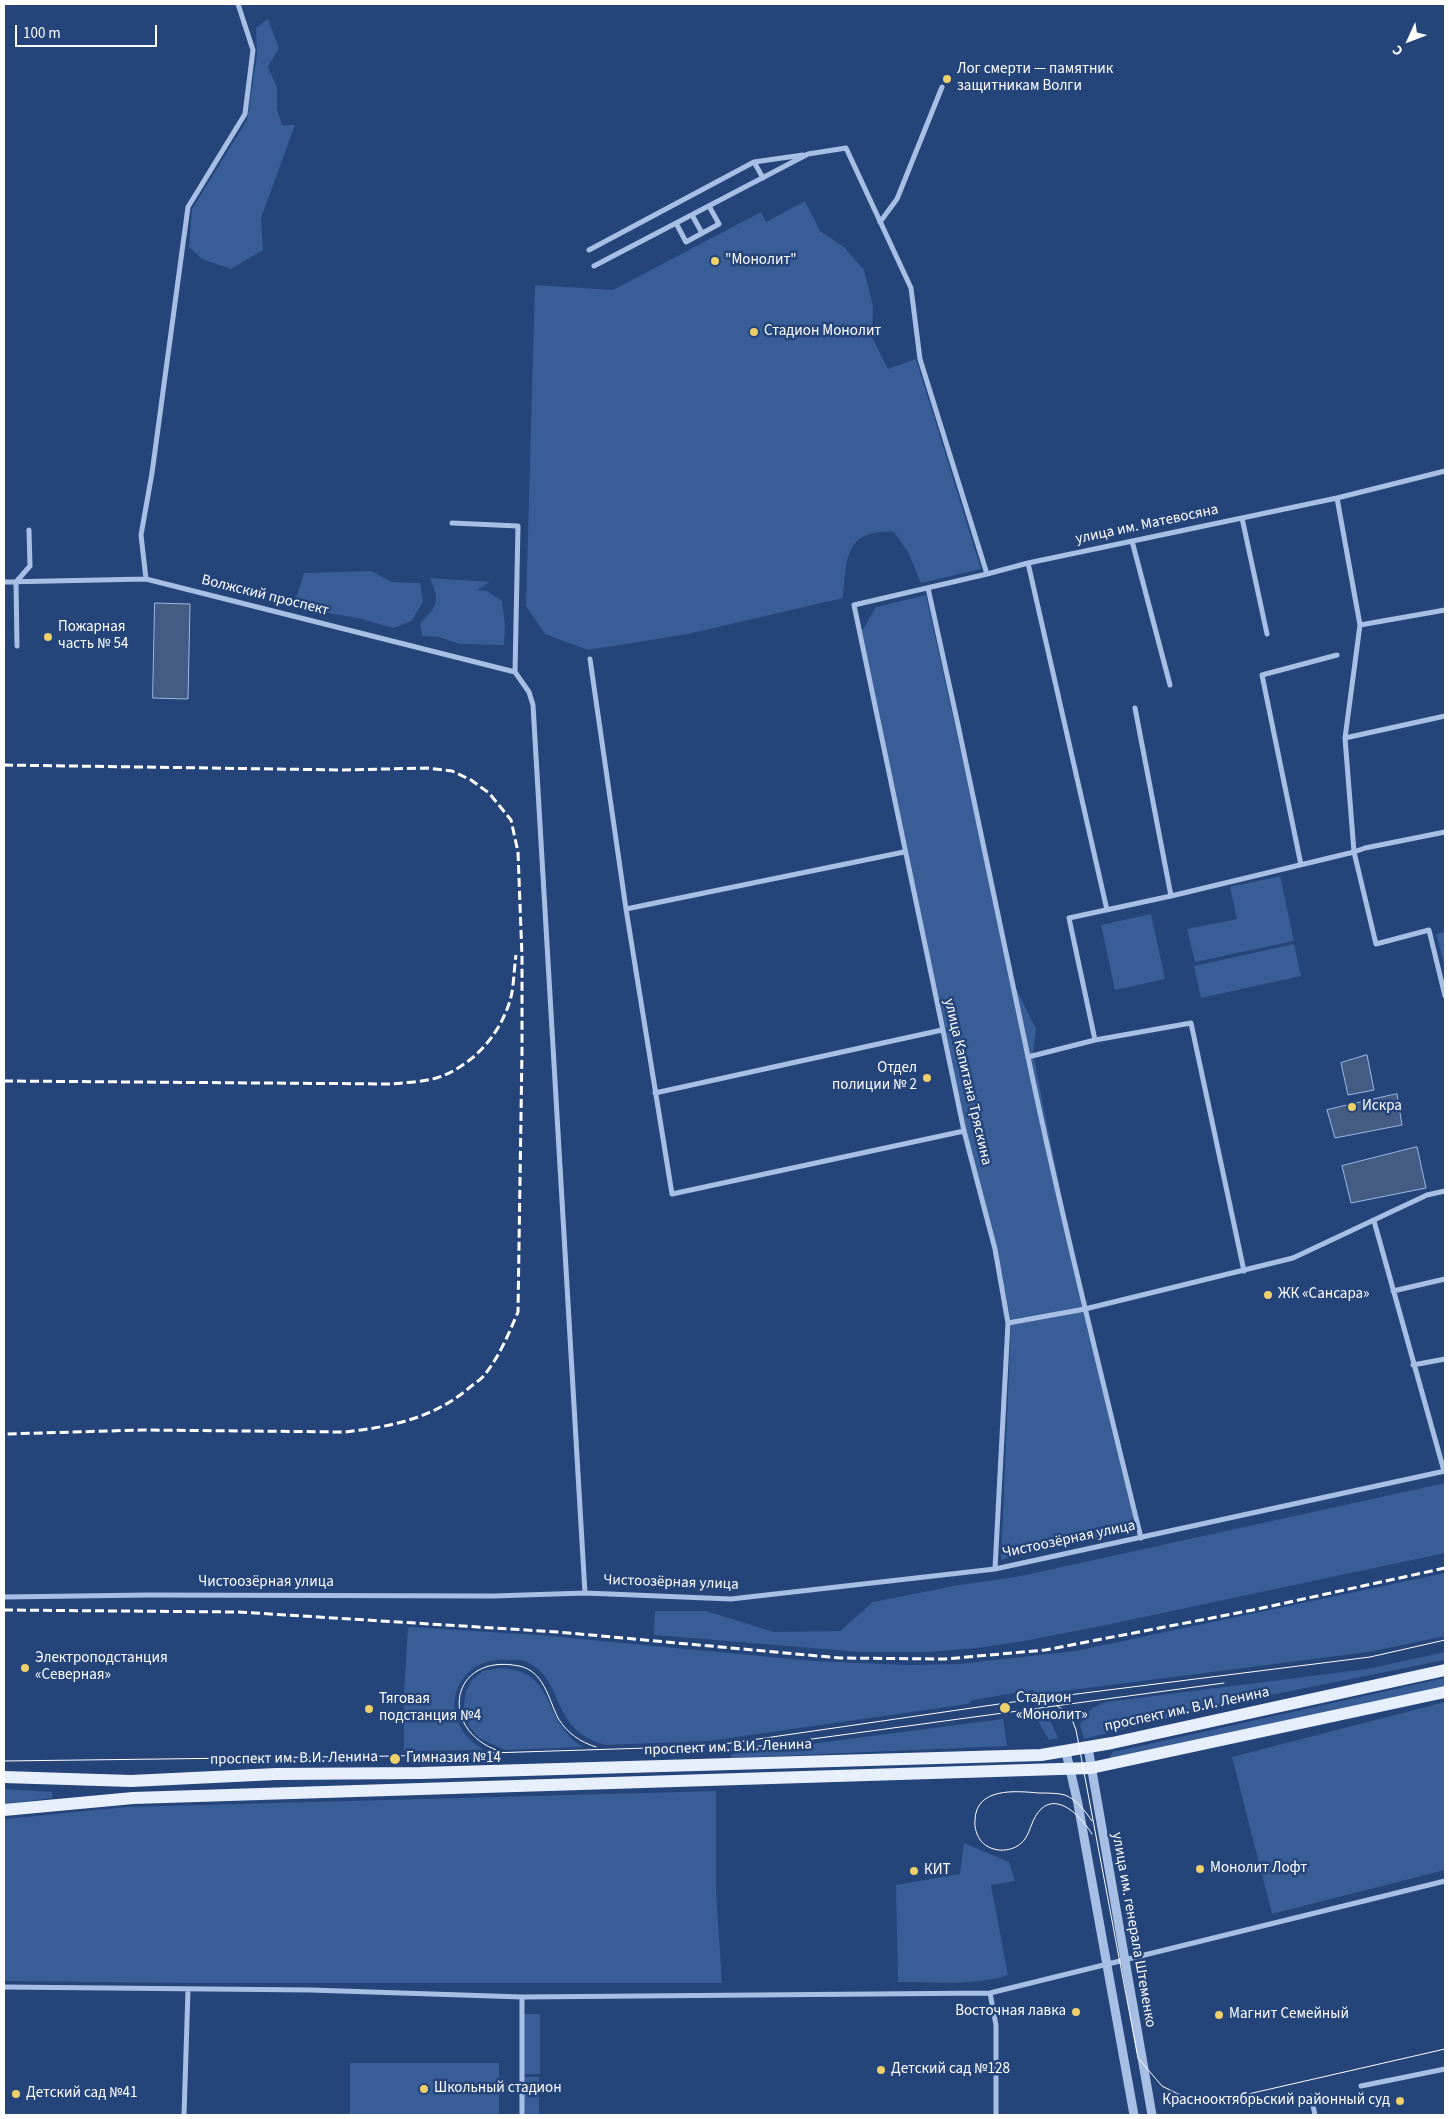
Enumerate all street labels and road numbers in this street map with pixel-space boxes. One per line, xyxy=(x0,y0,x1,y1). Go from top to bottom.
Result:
street label: улица им. Матевосяна xyxy=(1074,501,1220,549)
street label: Волжский проспект xyxy=(199,571,331,621)
street label: улица Капитана Тряскина xyxy=(939,997,995,1167)
street label: Чистоозёрная улица xyxy=(1001,1517,1137,1563)
street label: Чистоозёрная улица xyxy=(603,1572,739,1594)
street label: Чистоозёрная улица xyxy=(198,1574,334,1592)
street label: проспект им. В.И. Ленина xyxy=(1103,1684,1271,1736)
street label: проспект им. В.И. Ленина xyxy=(644,1736,812,1760)
street label: проспект им. В.И. Ленина xyxy=(210,1749,378,1769)
street label: улица им. генерала Штеменко xyxy=(1107,1831,1159,2029)

